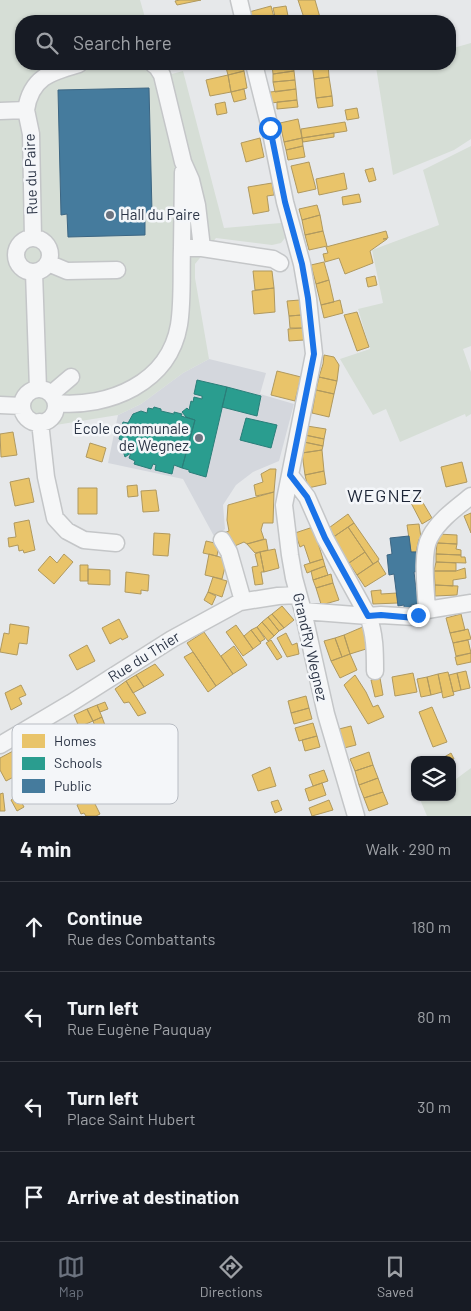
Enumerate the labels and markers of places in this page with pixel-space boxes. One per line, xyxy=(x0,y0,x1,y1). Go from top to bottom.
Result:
place label: Hall du Paire xyxy=(120,205,200,223)
marker: Hall du Paire xyxy=(104,209,116,221)
place label: École communale de Wegnez xyxy=(74,419,189,454)
marker: École communale de Wegnez xyxy=(193,432,205,444)

